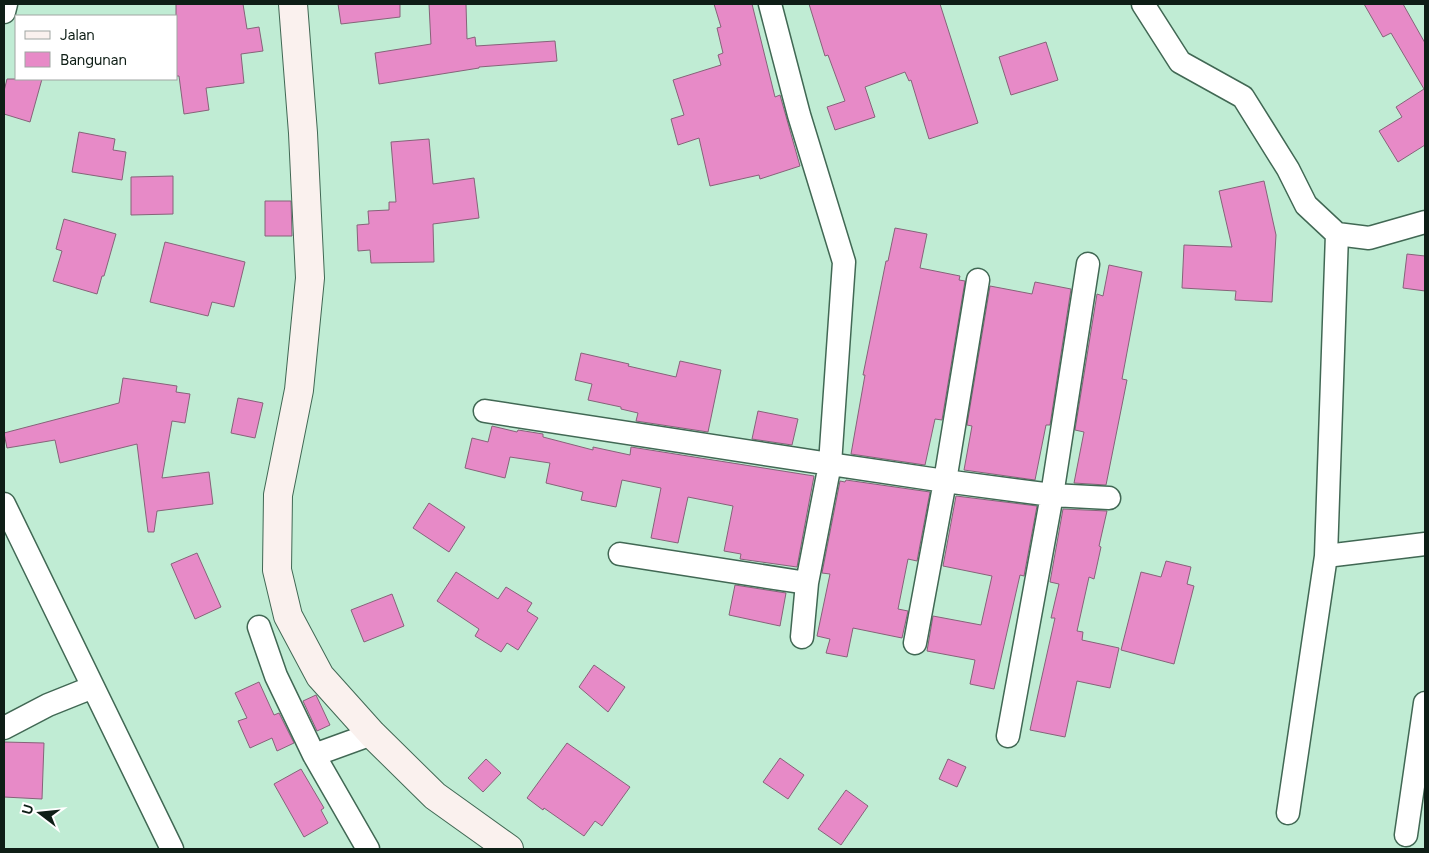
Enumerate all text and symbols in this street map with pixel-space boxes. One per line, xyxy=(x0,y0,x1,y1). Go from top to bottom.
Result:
legend xyxy=(15,15,178,80)
text: Jalan xyxy=(60,26,95,44)
text: Bangunan xyxy=(60,51,127,69)
north arrow xyxy=(15,788,65,838)
text: U xyxy=(18,802,38,817)

